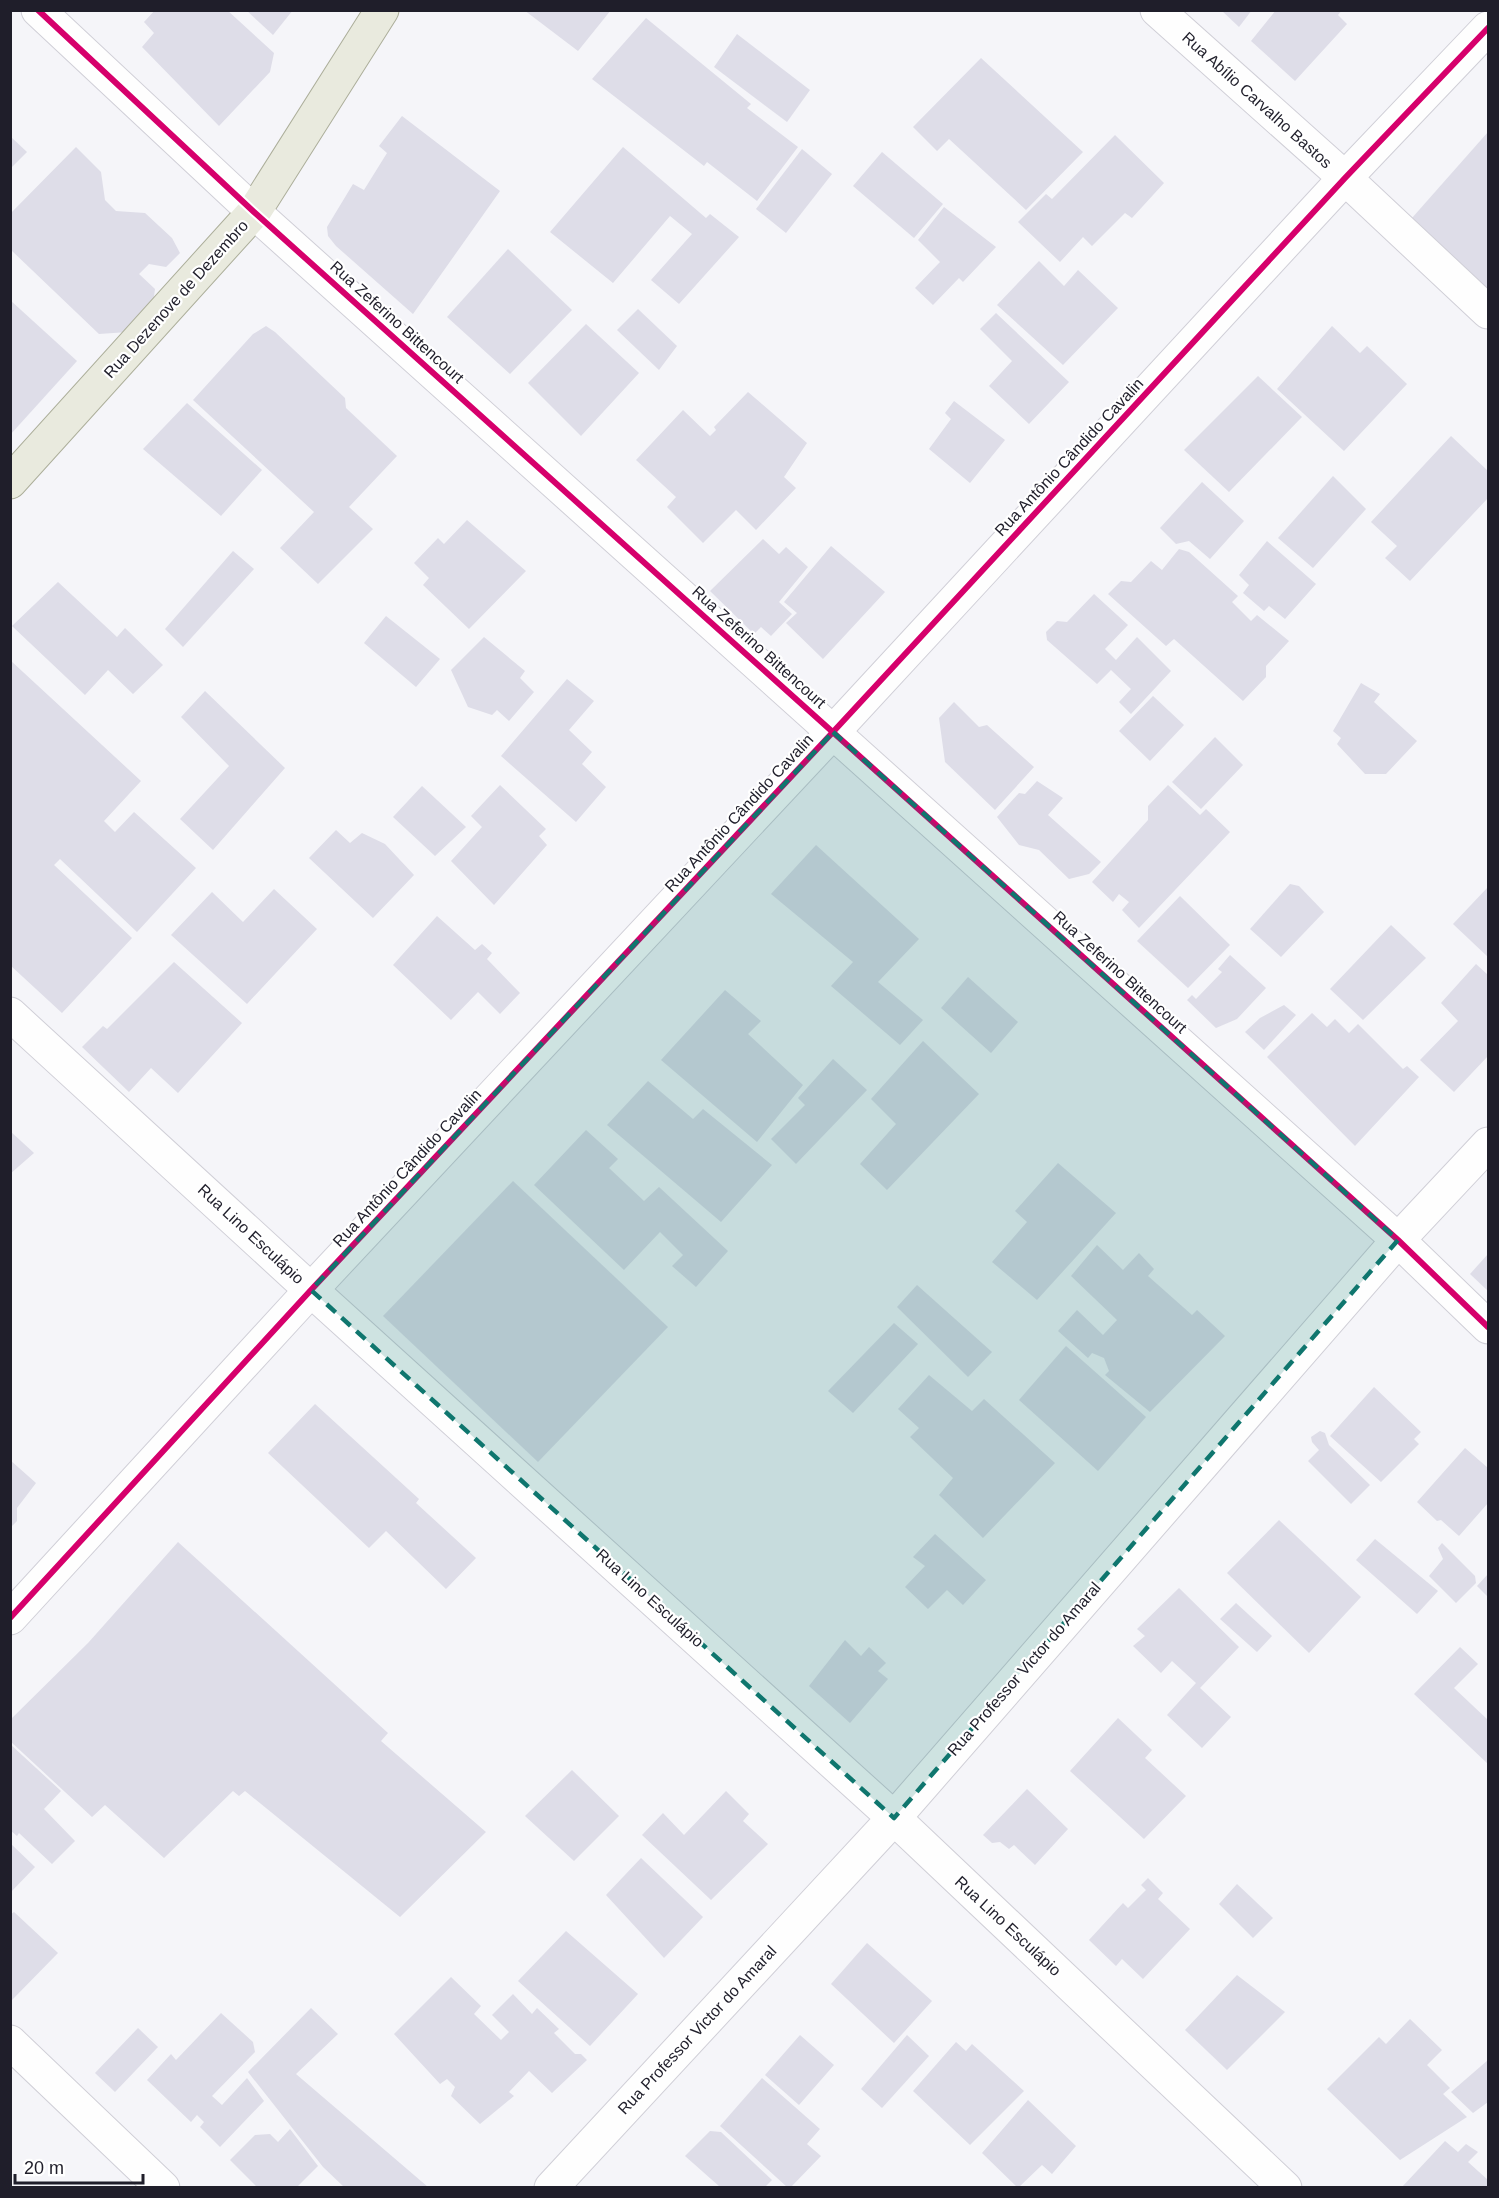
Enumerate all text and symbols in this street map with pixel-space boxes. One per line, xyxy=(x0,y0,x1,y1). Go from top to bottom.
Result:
street label: Rua Abílio Carvalho Bastos xyxy=(1179,29,1335,171)
street label: Rua Dezenove de Dezembro xyxy=(101,217,251,381)
street label: Rua Zeferino Bittencourt xyxy=(327,258,468,387)
street label: Rua Antônio Cândido Cavalin xyxy=(992,375,1146,539)
street label: Rua Zeferino Bittencourt xyxy=(689,583,830,712)
street label: Rua Antônio Cândido Cavalin xyxy=(662,731,816,895)
street label: Rua Zeferino Bittencourt xyxy=(1050,908,1191,1037)
street label: Rua Antônio Cândido Cavalin xyxy=(330,1086,484,1250)
street label: Rua Lino Esculápio xyxy=(195,1181,307,1287)
street label: Rua Lino Esculápio xyxy=(593,1546,707,1651)
street label: Rua Professor Victor do Amaral xyxy=(944,1579,1104,1759)
street label: Rua Lino Esculápio xyxy=(952,1873,1064,1979)
street label: Rua Professor Victor do Amaral xyxy=(614,1942,780,2118)
scale bar xyxy=(15,2147,142,2185)
text: 20 m xyxy=(24,2158,64,2178)

